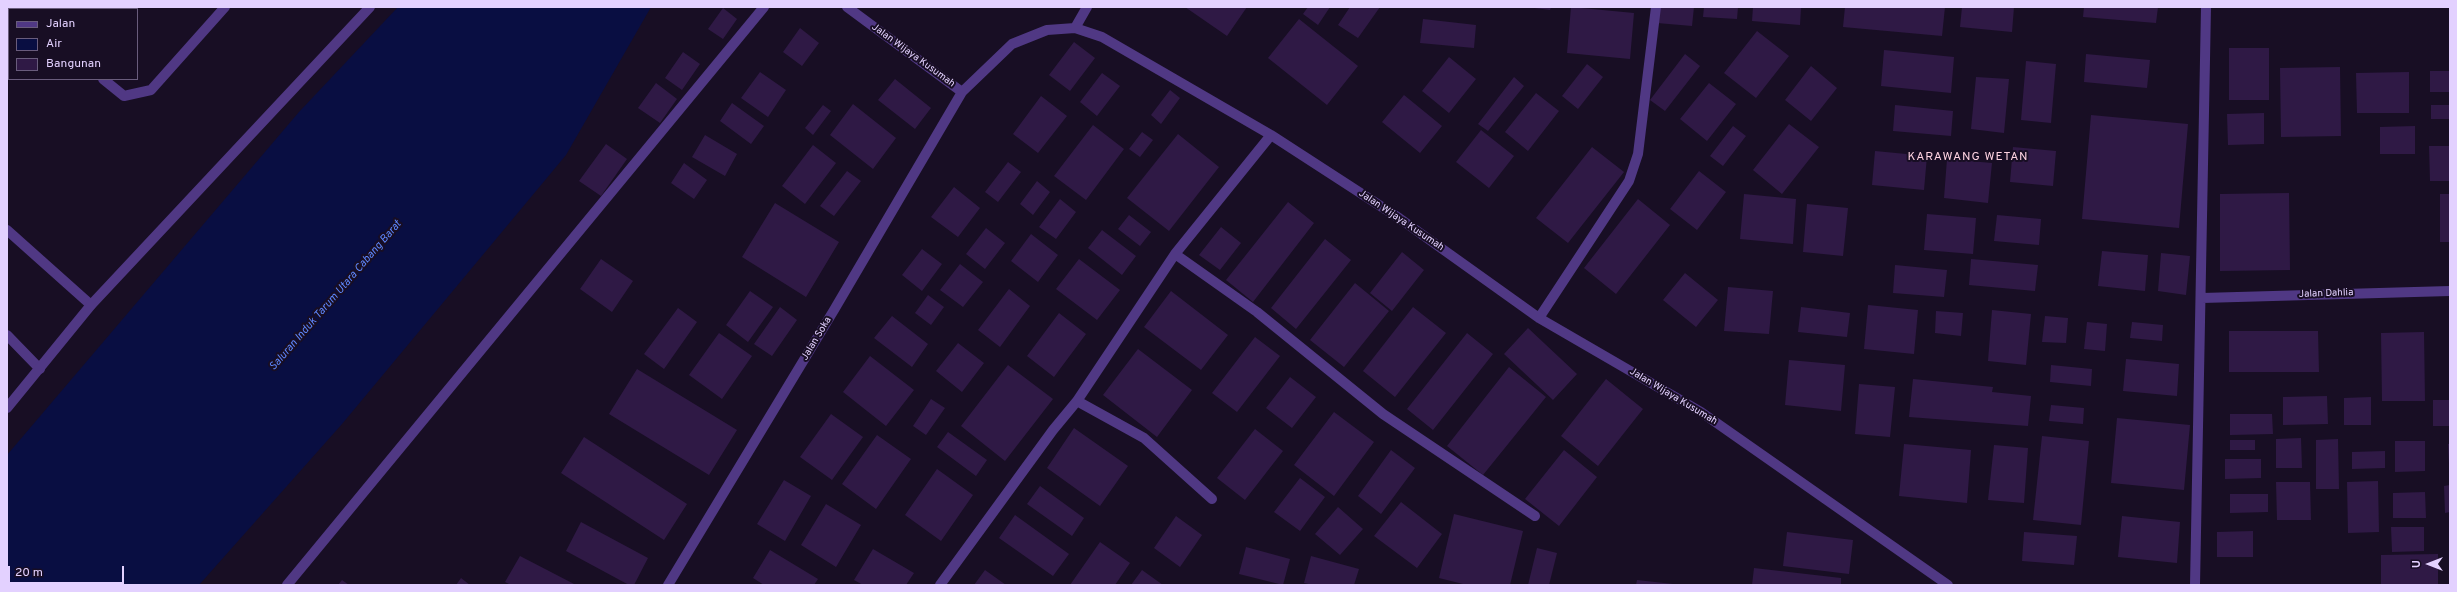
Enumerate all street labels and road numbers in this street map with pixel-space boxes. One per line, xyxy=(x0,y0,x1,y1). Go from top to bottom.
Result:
street label: Jalan Wijaya Kusumah xyxy=(869,22,957,90)
street label: Jalan Wijaya Kusumah xyxy=(1356,188,1446,254)
street label: Jalan Dahlia xyxy=(2298,287,2354,301)
street label: Jalan Soka xyxy=(799,315,835,363)
street label: Jalan Wijaya Kusumah xyxy=(1627,366,1719,428)

